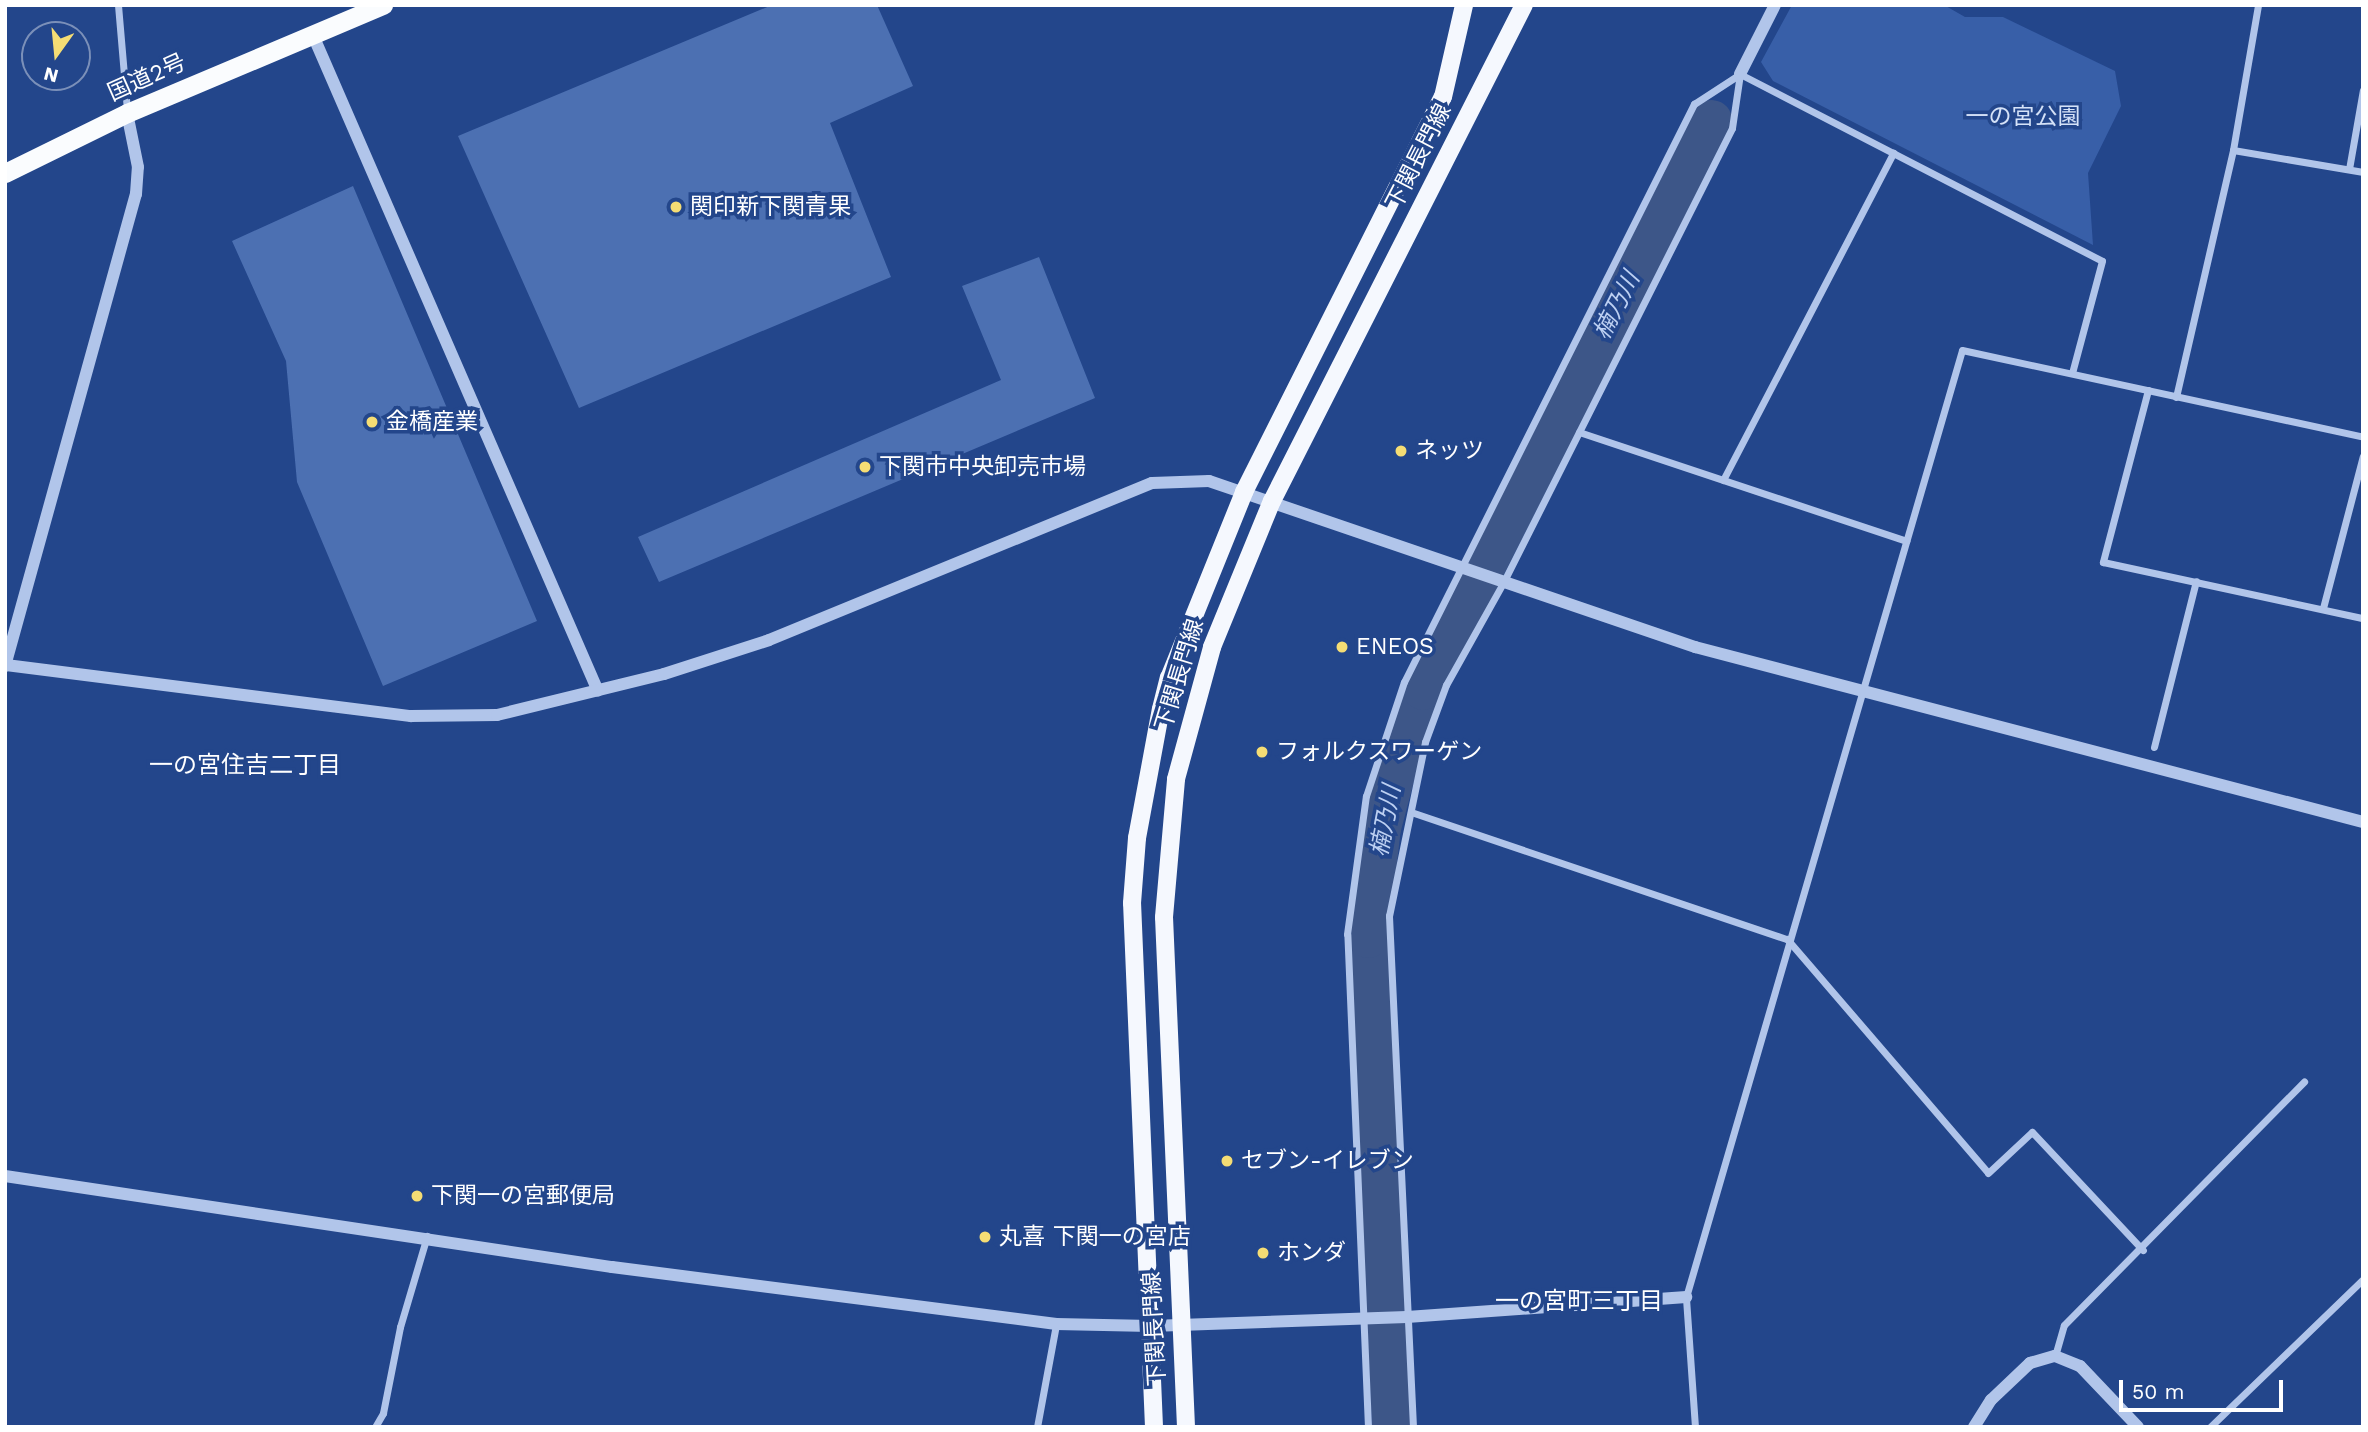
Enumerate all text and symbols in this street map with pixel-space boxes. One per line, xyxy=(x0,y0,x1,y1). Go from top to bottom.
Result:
north arrow xyxy=(21,21,91,91)
street label: 国道2号 xyxy=(104,49,190,107)
text: N xyxy=(41,62,61,88)
street label: 下関長門線 xyxy=(1381,100,1457,214)
park label: 一の宮公園 xyxy=(1966,103,2080,131)
place label: 関印新下関青果 xyxy=(690,193,851,221)
marker: 関印新下関青果 xyxy=(668,199,684,215)
water label: 楠乃川 xyxy=(1588,267,1646,345)
place label: 金橋産業 xyxy=(386,408,478,436)
marker: 金橋産業 xyxy=(364,414,380,430)
place label: ネッツ xyxy=(1415,437,1484,465)
marker: ネッツ xyxy=(1393,443,1409,459)
place label: 下関市中央卸売市場 xyxy=(879,453,1086,481)
marker: 下関市中央卸売市場 xyxy=(857,459,873,475)
street label: 下関長門線 xyxy=(1150,616,1210,734)
place label: ENEOS xyxy=(1356,633,1434,661)
marker: ENEOS xyxy=(1334,639,1350,655)
place label: フォルクスワーゲン xyxy=(1276,738,1483,766)
marker: フォルクスワーゲン xyxy=(1254,744,1270,760)
district label: 一の宮住吉二丁目 xyxy=(149,752,341,780)
water label: 楠乃川 xyxy=(1365,783,1407,859)
place label: セブン-イレブン xyxy=(1241,1147,1414,1175)
marker: セブン-イレブン xyxy=(1219,1153,1235,1169)
place label: 下関一の宮郵便局 xyxy=(431,1182,615,1210)
marker: 下関一の宮郵便局 xyxy=(409,1188,425,1204)
place label: 丸喜 下関一の宮店 xyxy=(999,1223,1191,1251)
marker: 丸喜 下関一の宮店 xyxy=(977,1229,993,1245)
place label: ホンダ xyxy=(1277,1239,1346,1267)
marker: ホンダ xyxy=(1255,1245,1271,1261)
street label: 下関長門線 xyxy=(1138,1271,1172,1387)
district label: 一の宮町三丁目 xyxy=(1495,1288,1663,1316)
scale bar xyxy=(2123,1366,2288,1410)
text: 50 m xyxy=(2132,1379,2184,1404)

